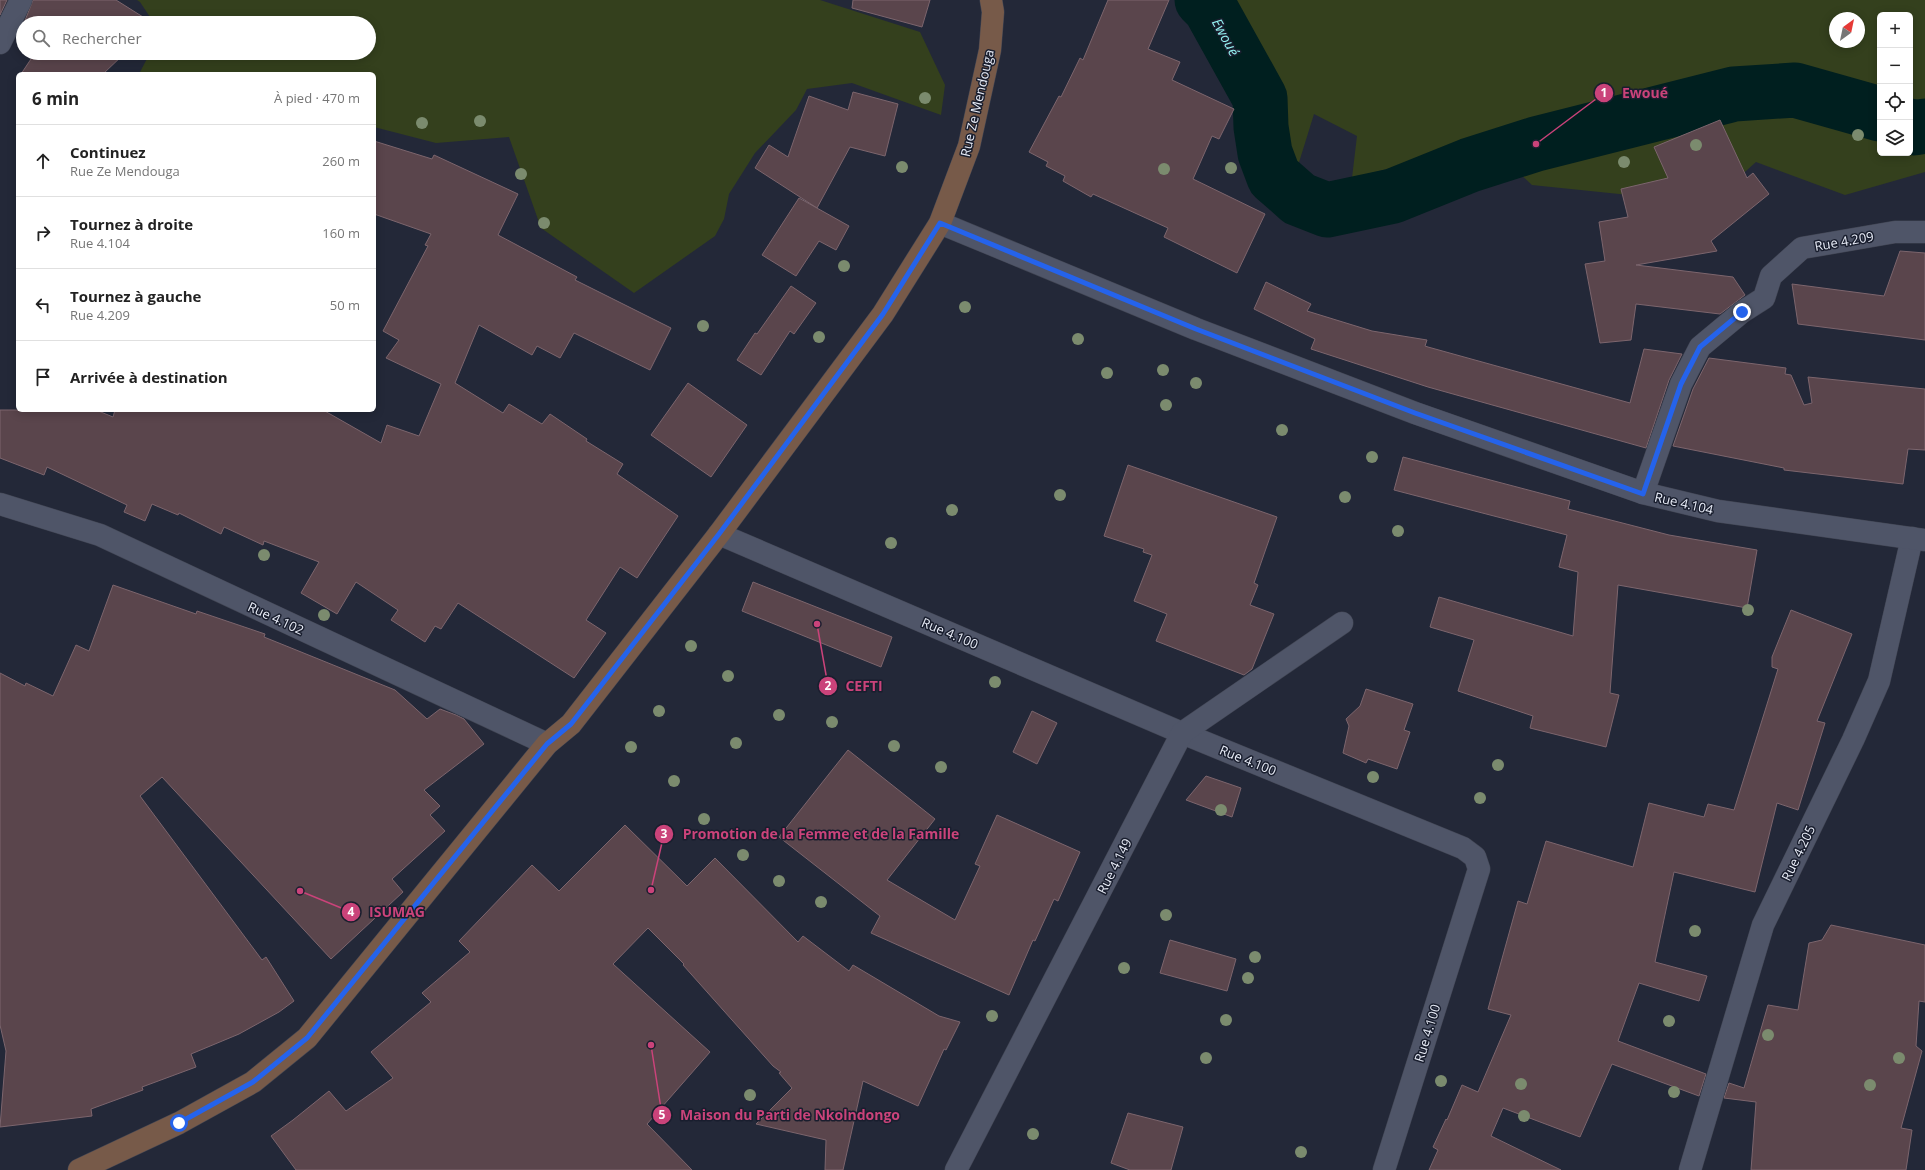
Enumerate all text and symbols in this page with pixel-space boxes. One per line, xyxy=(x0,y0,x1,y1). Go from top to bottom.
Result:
north arrow xyxy=(1829,12,1865,48)
map controls xyxy=(1877,12,1913,156)
button: + xyxy=(1877,12,1913,48)
water label: Ewoué xyxy=(1208,15,1244,59)
search box xyxy=(16,16,376,60)
icon: search xyxy=(30,27,52,49)
text: Rechercher xyxy=(62,28,142,48)
street label: Rue Ze Mendouga xyxy=(956,47,998,159)
button: − xyxy=(1877,48,1913,84)
callout: Ewoué xyxy=(1594,80,1676,106)
text: Ewoué xyxy=(1622,83,1668,102)
text: 1 xyxy=(1601,84,1607,101)
button: locate xyxy=(1877,84,1913,120)
text: 6 min xyxy=(32,87,79,110)
text: À pied · 470 m xyxy=(274,89,360,107)
button: layers xyxy=(1877,120,1913,156)
text: Continuez xyxy=(70,142,146,162)
icon: ahead xyxy=(32,150,54,172)
text: 260 m xyxy=(322,152,360,170)
text: Rue Ze Mendouga xyxy=(70,162,180,180)
text: Tournez à droite xyxy=(70,214,193,234)
icon: right xyxy=(32,222,54,244)
text: 160 m xyxy=(322,224,360,242)
street label: Rue 4.209 xyxy=(1813,227,1875,255)
text: Rue 4.104 xyxy=(70,234,130,252)
text: Tournez à gauche xyxy=(70,286,201,306)
icon: left xyxy=(32,294,54,316)
text: 50 m xyxy=(330,296,360,314)
route end xyxy=(1733,303,1751,321)
text: Rue 4.209 xyxy=(70,306,130,324)
icon: arrive xyxy=(32,366,54,388)
text: Arrivée à destination xyxy=(70,367,228,387)
street label: Rue 4.104 xyxy=(1653,488,1716,519)
street label: Rue 4.102 xyxy=(245,597,307,639)
street label: Rue 4.100 xyxy=(919,613,981,653)
callout: CEFTI xyxy=(818,673,891,699)
text: CEFTI xyxy=(845,676,883,695)
text: 2 xyxy=(825,677,832,694)
street label: Rue 4.100 xyxy=(1217,740,1279,780)
callout: Promotion de la Femme et de la Famille xyxy=(654,821,967,847)
street label: Rue 4.205 xyxy=(1777,822,1819,884)
text: Promotion de la Femme et de la Famille xyxy=(683,824,959,843)
text: 3 xyxy=(661,825,668,842)
street label: Rue 4.149 xyxy=(1092,835,1136,897)
callout: ISUMAG xyxy=(341,899,433,925)
text: ISUMAG xyxy=(369,902,425,921)
text: 4 xyxy=(348,903,355,920)
street label: Rue 4.100 xyxy=(1410,1002,1444,1064)
callout: Maison du Parti de Nkolndongo xyxy=(652,1102,908,1128)
text: Maison du Parti de Nkolndongo xyxy=(680,1105,900,1124)
text: 5 xyxy=(659,1106,666,1123)
route start xyxy=(170,1114,188,1132)

